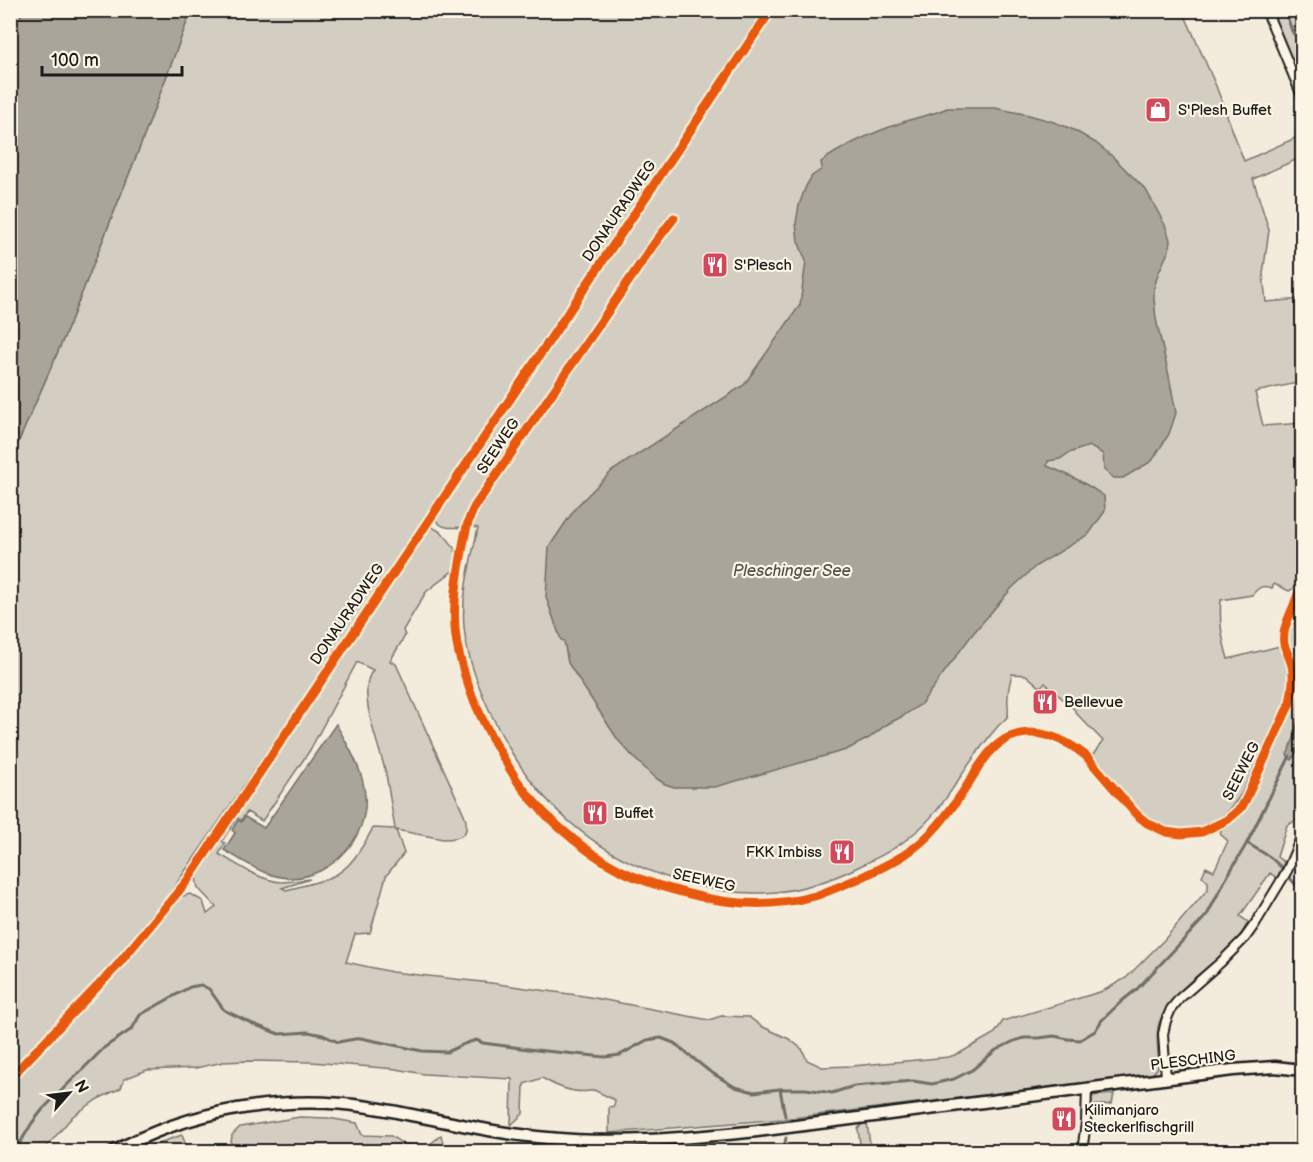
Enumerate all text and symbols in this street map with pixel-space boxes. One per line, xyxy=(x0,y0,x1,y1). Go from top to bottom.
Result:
scale bar xyxy=(42,39,182,77)
text: 100 m xyxy=(51,50,99,71)
shop icon: S'Plesh Buffet xyxy=(1143,95,1173,125)
place label: S'Plesh Buffet xyxy=(1178,101,1272,120)
street label: DONAURADWEG xyxy=(578,157,660,266)
restaurant icon: S'Plesch xyxy=(700,250,730,280)
place label: S'Plesch xyxy=(734,256,792,275)
street label: SEEWEG xyxy=(473,415,524,478)
street label: DONAURADWEG xyxy=(306,560,388,669)
water label: Pleschinger See xyxy=(733,562,851,581)
restaurant icon: Bellevue xyxy=(1030,687,1060,717)
place label: Bellevue xyxy=(1064,693,1123,712)
street label: SEEWEG xyxy=(1219,739,1264,804)
restaurant icon: Buffet xyxy=(580,798,610,828)
place label: Buffet xyxy=(614,804,654,823)
restaurant icon: FKK Imbiss xyxy=(827,837,857,867)
place label: FKK Imbiss xyxy=(746,843,823,862)
street label: SEEWEG xyxy=(671,865,737,896)
street label: PLESCHING xyxy=(1149,1046,1237,1075)
north arrow xyxy=(39,1063,99,1123)
text: N xyxy=(70,1077,92,1096)
place label: Kilimanjaro Steckerlfischgrill xyxy=(1084,1101,1194,1137)
restaurant icon: Kilimanjaro Steckerlfischgrill xyxy=(1049,1104,1079,1134)

